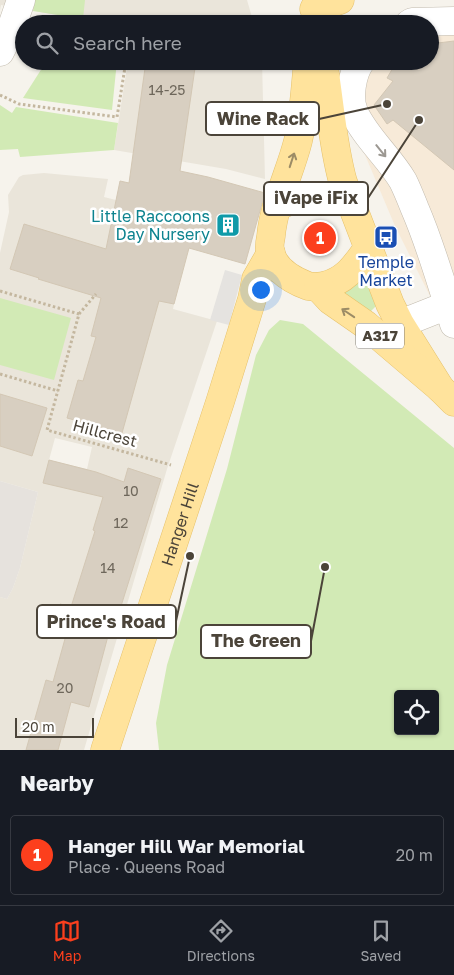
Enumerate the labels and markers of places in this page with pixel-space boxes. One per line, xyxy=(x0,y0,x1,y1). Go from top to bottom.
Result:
callout: Wine Rack xyxy=(206,102,319,135)
callout: iVape iFix xyxy=(264,182,368,215)
place label: Little Raccoons Day Nursery xyxy=(91,206,210,244)
building icon: Little Raccoons Day Nursery xyxy=(215,212,241,238)
pin: 1 xyxy=(304,219,336,257)
bus stop icon: Temple Market xyxy=(373,224,399,250)
place label: Temple Market xyxy=(358,252,414,290)
callout: Prince's Road xyxy=(37,605,176,638)
callout: The Green xyxy=(201,625,311,658)

